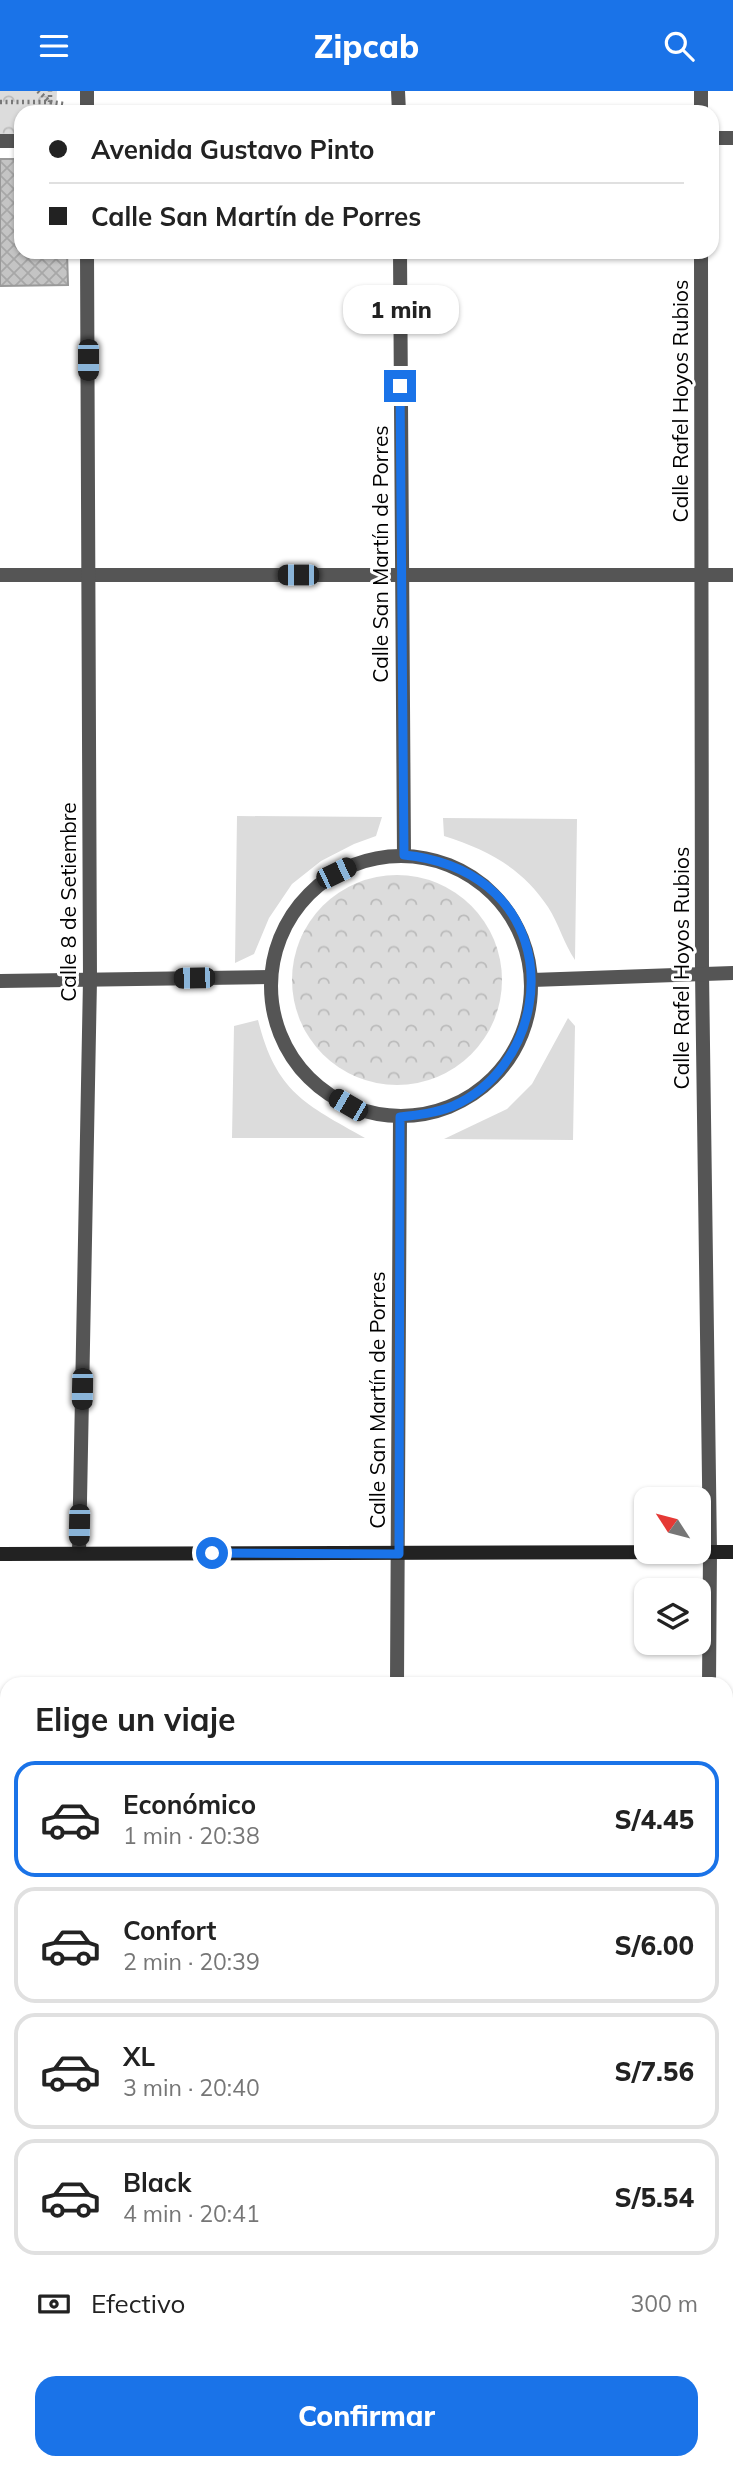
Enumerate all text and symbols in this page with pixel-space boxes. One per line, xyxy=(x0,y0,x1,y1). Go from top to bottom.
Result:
text: Zipcab xyxy=(314,26,419,66)
icon: menu xyxy=(35,27,73,65)
icon: search xyxy=(660,27,698,65)
text: Avenida Gustavo Pinto xyxy=(91,133,375,166)
text: Calle San Martín de Porres xyxy=(91,200,421,233)
street label: Calle Rafel Hoyos Rubios xyxy=(667,280,693,522)
callout: 1 min xyxy=(342,285,458,334)
text: 1 min xyxy=(370,295,432,324)
car xyxy=(78,339,99,381)
route end xyxy=(384,370,416,402)
street label: Calle San Martín de Porres xyxy=(367,425,393,683)
car xyxy=(278,565,320,586)
street label: Calle 8 de Setiembre xyxy=(55,802,81,1002)
street label: Calle Rafel Hoyos Rubios xyxy=(668,847,694,1089)
car xyxy=(313,854,360,892)
car xyxy=(173,967,216,989)
car xyxy=(325,1085,372,1125)
street label: Calle San Martín de Porres xyxy=(364,1271,390,1529)
car xyxy=(72,1368,93,1410)
north arrow xyxy=(634,1487,710,1565)
map controls xyxy=(634,1487,711,1655)
car xyxy=(69,1504,90,1546)
route start xyxy=(196,1537,228,1569)
button: layers xyxy=(634,1578,711,1655)
text: Elige un viaje xyxy=(35,1699,236,1739)
icon: car xyxy=(39,1788,102,1851)
text: Económico xyxy=(123,1788,256,1821)
text: S/4.45 xyxy=(615,1803,694,1836)
text: 1 min · 20:38 xyxy=(123,1821,260,1850)
icon: car xyxy=(39,1914,102,1977)
text: Confort xyxy=(123,1914,216,1947)
text: S/6.00 xyxy=(615,1929,694,1962)
text: 2 min · 20:39 xyxy=(123,1947,260,1976)
icon: car xyxy=(39,2040,102,2103)
text: XL xyxy=(123,2040,155,2073)
text: S/7.56 xyxy=(615,2055,694,2088)
text: 3 min · 20:40 xyxy=(123,2073,260,2102)
icon: car xyxy=(39,2166,102,2229)
text: Black xyxy=(123,2166,191,2199)
text: S/5.54 xyxy=(615,2181,694,2214)
text: 4 min · 20:41 xyxy=(123,2199,260,2228)
icon: cash xyxy=(35,2285,73,2323)
text: Efectivo xyxy=(91,2287,185,2320)
text: 300 m xyxy=(630,2289,698,2318)
button: Confirmar xyxy=(35,2376,698,2456)

